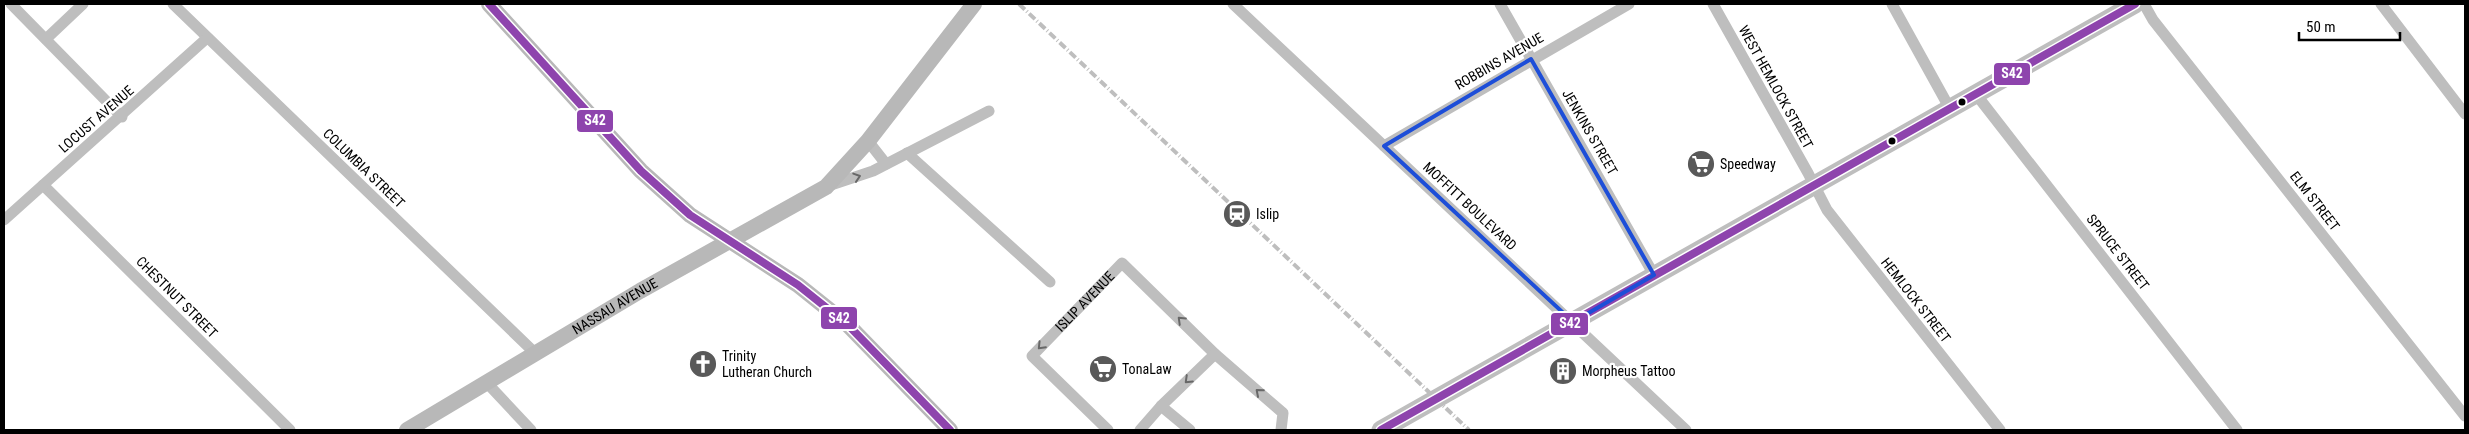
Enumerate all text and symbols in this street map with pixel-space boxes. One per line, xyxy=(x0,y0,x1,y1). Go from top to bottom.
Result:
scale bar xyxy=(2299,10,2400,42)
text: 50 m xyxy=(2306,18,2336,36)
street label: WEST HEMLOCK STREET xyxy=(1736,23,1816,151)
street label: ROBBINS AVENUE xyxy=(1452,29,1546,93)
line badge: S42 xyxy=(1993,62,2031,86)
text: S42 xyxy=(2001,65,2023,81)
street label: LOCUST AVENUE xyxy=(55,82,137,156)
street label: JENKINS STREET xyxy=(1559,86,1621,178)
unlabelled marker xyxy=(1957,97,1967,107)
line badge: S42 xyxy=(576,109,614,133)
text: S42 xyxy=(584,112,606,128)
street label: COLUMBIA STREET xyxy=(320,125,408,211)
unlabelled marker xyxy=(1887,136,1897,146)
supermarket icon: Speedway xyxy=(1686,149,1716,179)
place label: Speedway xyxy=(1720,156,1776,172)
street label: MOFFITT BOULEVARD xyxy=(1420,159,1520,253)
street label: ELM STREET xyxy=(2287,168,2343,234)
one-way arrow xyxy=(852,172,860,182)
station icon: Islip xyxy=(1222,199,1252,229)
place label: Islip xyxy=(1256,206,1279,222)
street label: SPRUCE STREET xyxy=(2083,211,2153,293)
street label: CHESTNUT STREET xyxy=(133,253,221,341)
street label: HEMLOCK STREET xyxy=(1878,255,1954,345)
street label: ISLIP AVENUE xyxy=(1052,268,1118,335)
street label: NASSAU AVENUE xyxy=(569,275,660,338)
line badge: S42 xyxy=(820,306,858,330)
text: S42 xyxy=(828,310,850,326)
line badge: S42 xyxy=(1550,312,1589,336)
text: S42 xyxy=(1559,315,1581,331)
one-way arrow xyxy=(1177,317,1186,326)
one-way arrow xyxy=(1038,340,1047,349)
place label: Trinity Lutheran Church xyxy=(722,348,812,380)
church icon: Trinity Lutheran Church xyxy=(688,349,718,379)
supermarket icon: TonaLaw xyxy=(1088,354,1118,384)
building icon: Morpheus Tattoo xyxy=(1548,356,1578,386)
place label: TonaLaw xyxy=(1122,361,1172,377)
place label: Morpheus Tattoo xyxy=(1582,363,1676,379)
one-way arrow xyxy=(1185,374,1194,383)
one-way arrow xyxy=(1256,389,1265,398)

